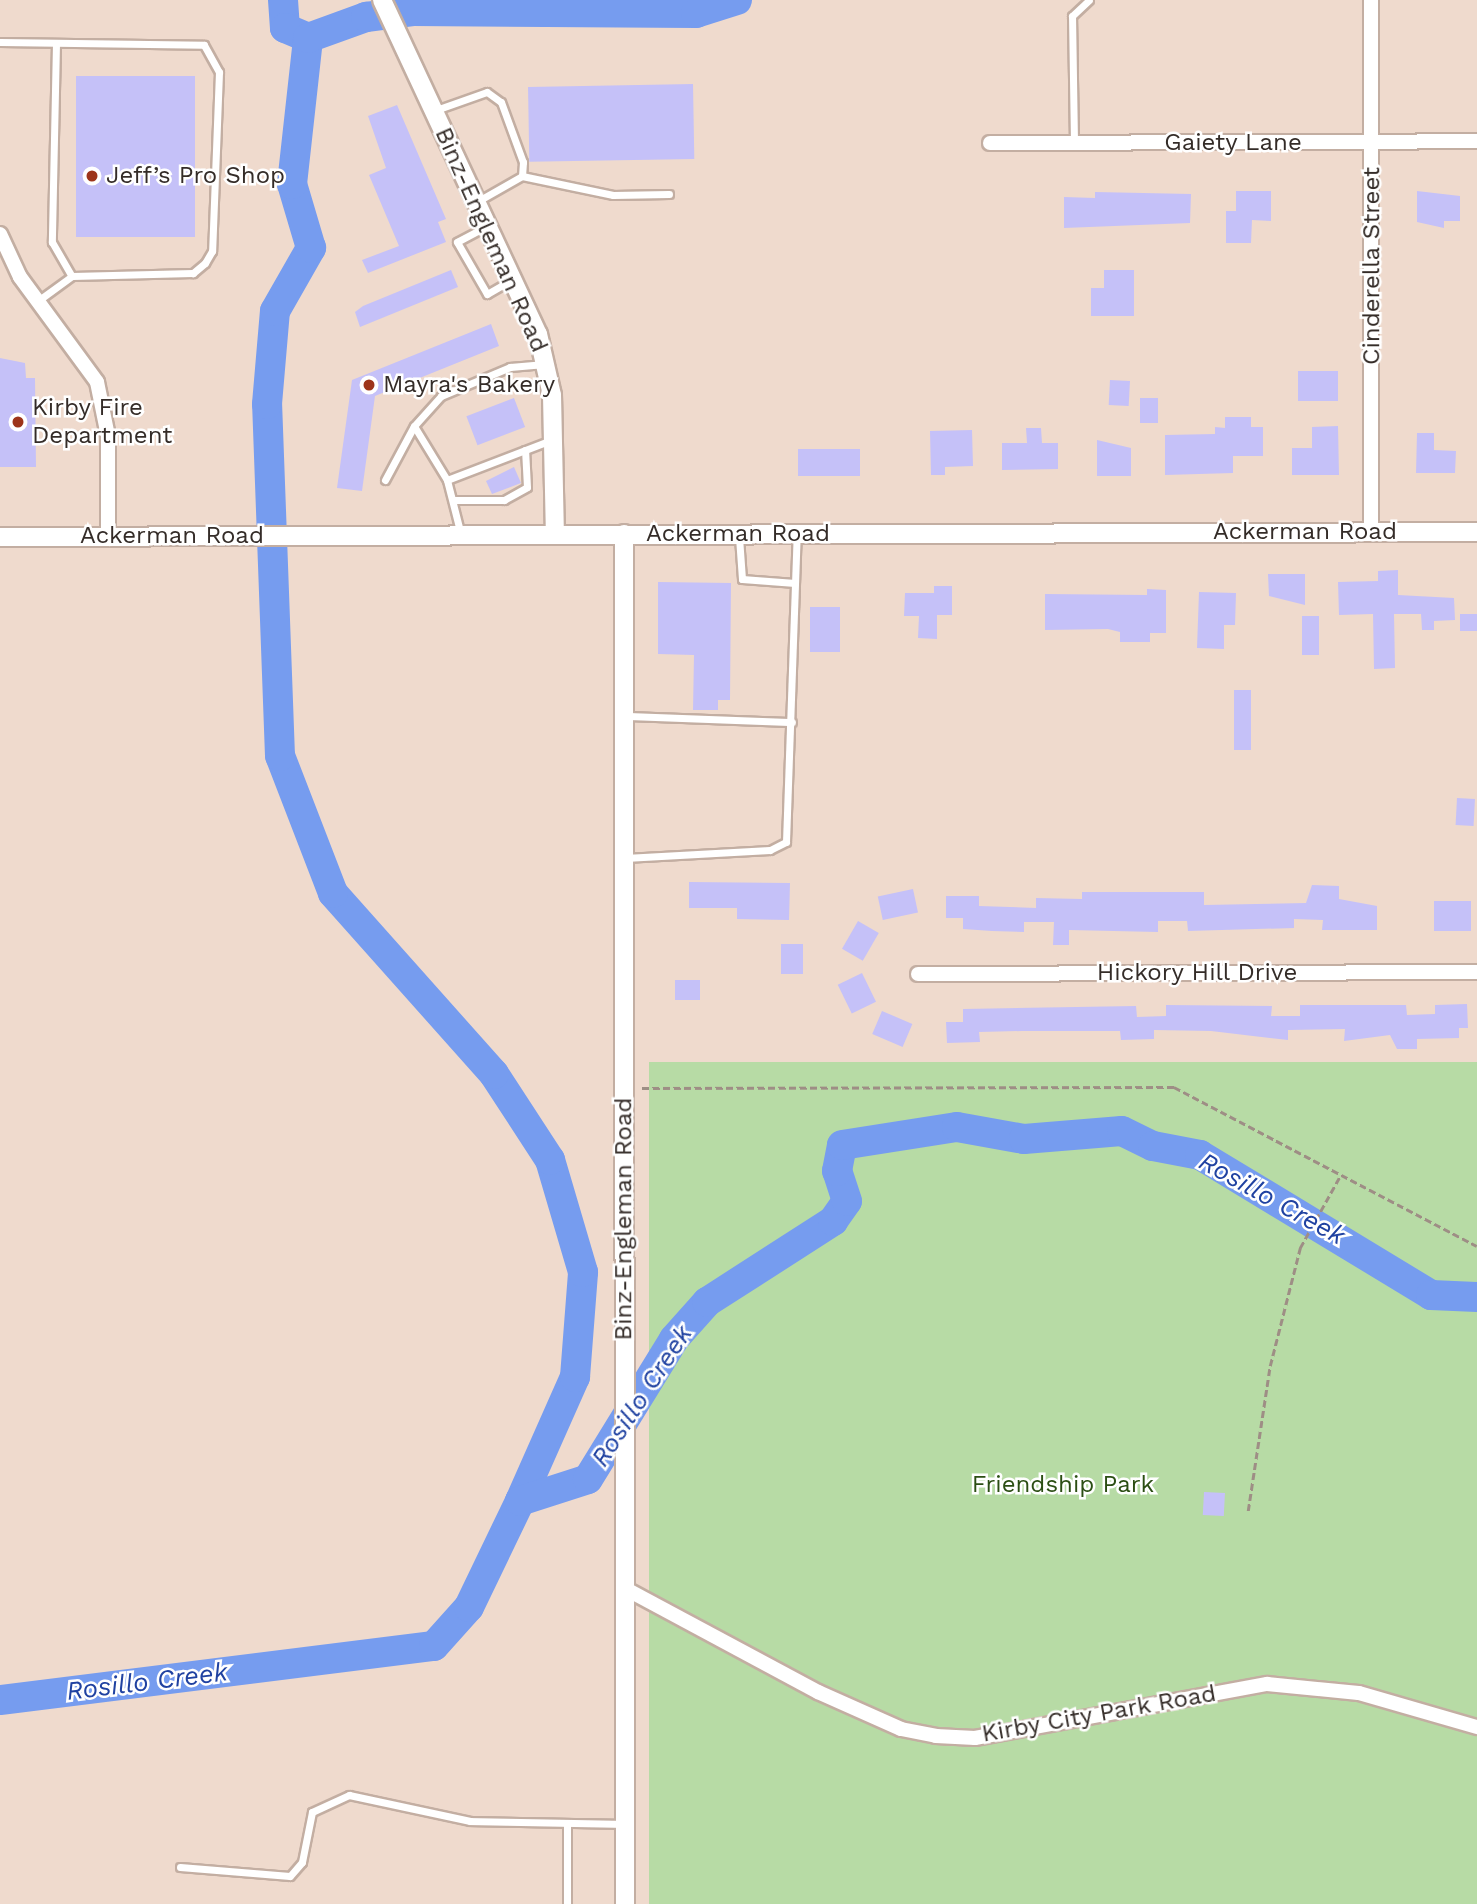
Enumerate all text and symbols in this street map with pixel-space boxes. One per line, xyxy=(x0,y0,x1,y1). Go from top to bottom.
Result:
street label: Binz-Engleman Road xyxy=(428,123,554,357)
street label: Gaiety Lane xyxy=(1164,129,1302,157)
place label: Jeff’s Pro Shop xyxy=(106,162,285,190)
street label: Cinderella Street xyxy=(1358,167,1386,365)
marker: Jeff’s Pro Shop xyxy=(84,168,100,184)
place label: Mayra's Bakery xyxy=(383,371,555,399)
marker: Mayra's Bakery xyxy=(361,377,377,393)
place label: Kirby Fire Department xyxy=(32,394,172,450)
marker: Kirby Fire Department xyxy=(10,414,26,430)
street label: Ackerman Road xyxy=(1213,518,1397,546)
street label: Ackerman Road xyxy=(646,520,830,548)
street label: Ackerman Road xyxy=(80,522,264,550)
street label: Hickory Hill Drive xyxy=(1096,959,1298,987)
street label: Binz-Engleman Road xyxy=(610,1097,638,1341)
water label: Rosillo Creek xyxy=(1193,1146,1351,1252)
water label: Rosillo Creek xyxy=(585,1319,699,1473)
park label: Friendship Park xyxy=(972,1471,1154,1499)
water label: Rosillo Creek xyxy=(65,1657,229,1707)
street label: Kirby City Park Road xyxy=(979,1679,1219,1749)

